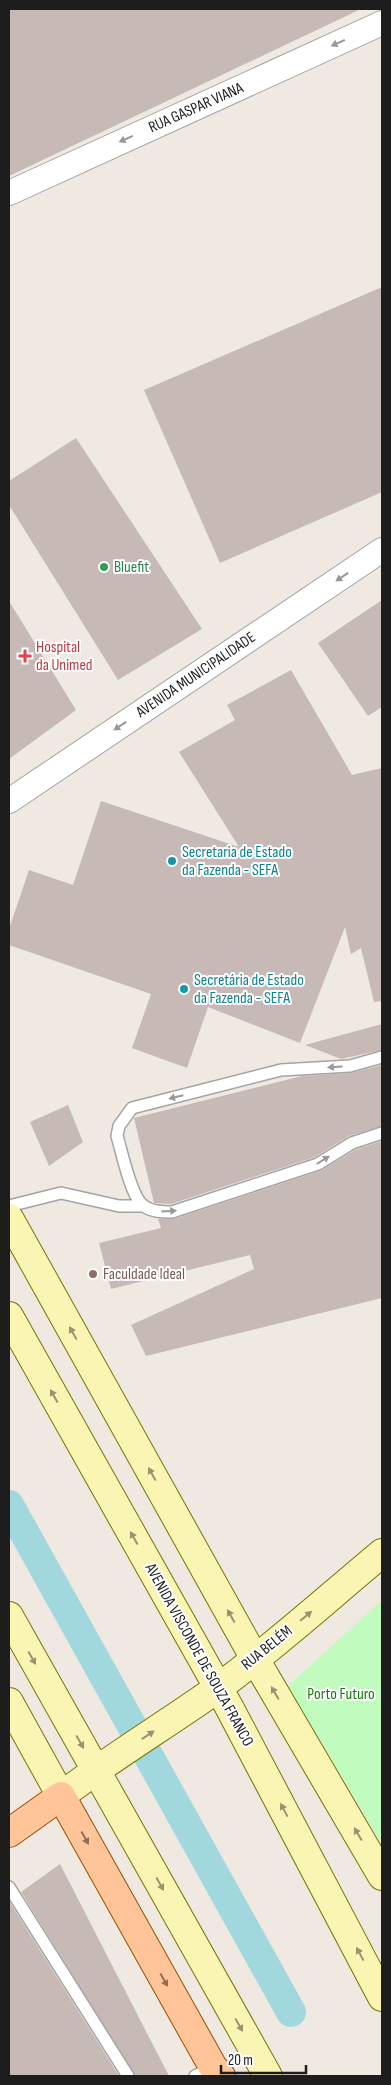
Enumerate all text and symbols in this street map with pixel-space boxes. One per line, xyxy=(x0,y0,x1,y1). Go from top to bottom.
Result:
one-way arrow xyxy=(331,40,345,48)
street label: RUA GASPAR VIANA xyxy=(146,79,246,137)
one-way arrow xyxy=(119,136,133,144)
place label: Bluefit xyxy=(114,558,149,577)
marker: Bluefit xyxy=(98,561,110,573)
one-way arrow xyxy=(335,572,349,582)
street label: AVENIDA MUNICIPALIDADE xyxy=(132,628,259,723)
place label: Hospital da Unimed xyxy=(36,638,93,675)
marker: Hospital da Unimed xyxy=(18,649,32,663)
one-way arrow xyxy=(113,721,127,731)
place label: Secretaria de Estado da Fazenda - SEFA xyxy=(182,843,292,880)
marker: Secretaria de Estado da Fazenda - SEFA xyxy=(166,855,178,867)
place label: Secretária de Estado da Fazenda - SEFA xyxy=(194,971,304,1008)
marker: Secretária de Estado da Fazenda - SEFA xyxy=(178,983,190,995)
one-way arrow xyxy=(327,1064,343,1072)
one-way arrow xyxy=(168,1093,183,1101)
one-way arrow xyxy=(317,1156,330,1165)
one-way arrow xyxy=(162,1207,178,1215)
place label: Faculdade Ideal xyxy=(103,1265,185,1284)
marker: Faculdade Ideal xyxy=(87,1268,99,1280)
one-way arrow xyxy=(68,1326,77,1339)
one-way arrow xyxy=(50,1390,59,1403)
one-way arrow xyxy=(148,1467,156,1482)
one-way arrow xyxy=(130,1531,138,1545)
street label: AVENIDA VISCONDE DE SOUZA FRANCO xyxy=(140,1559,257,1750)
one-way arrow xyxy=(227,1609,236,1623)
one-way arrow xyxy=(299,1611,312,1622)
street label: RUA BELÉM xyxy=(238,1622,296,1674)
one-way arrow xyxy=(28,1651,37,1665)
park label: Porto Futuro xyxy=(307,1685,375,1704)
one-way arrow xyxy=(271,1687,280,1700)
one-way arrow xyxy=(141,1730,155,1740)
one-way arrow xyxy=(75,1736,84,1749)
one-way arrow xyxy=(280,1803,288,1818)
one-way arrow xyxy=(353,1827,362,1840)
one-way arrow xyxy=(81,1831,89,1845)
one-way arrow xyxy=(155,1877,164,1890)
one-way arrow xyxy=(355,1947,364,1961)
one-way arrow xyxy=(160,1973,169,1987)
one-way arrow xyxy=(235,2018,243,2033)
scale bar xyxy=(221,2042,306,2074)
text: 20 m xyxy=(228,2051,253,2070)

